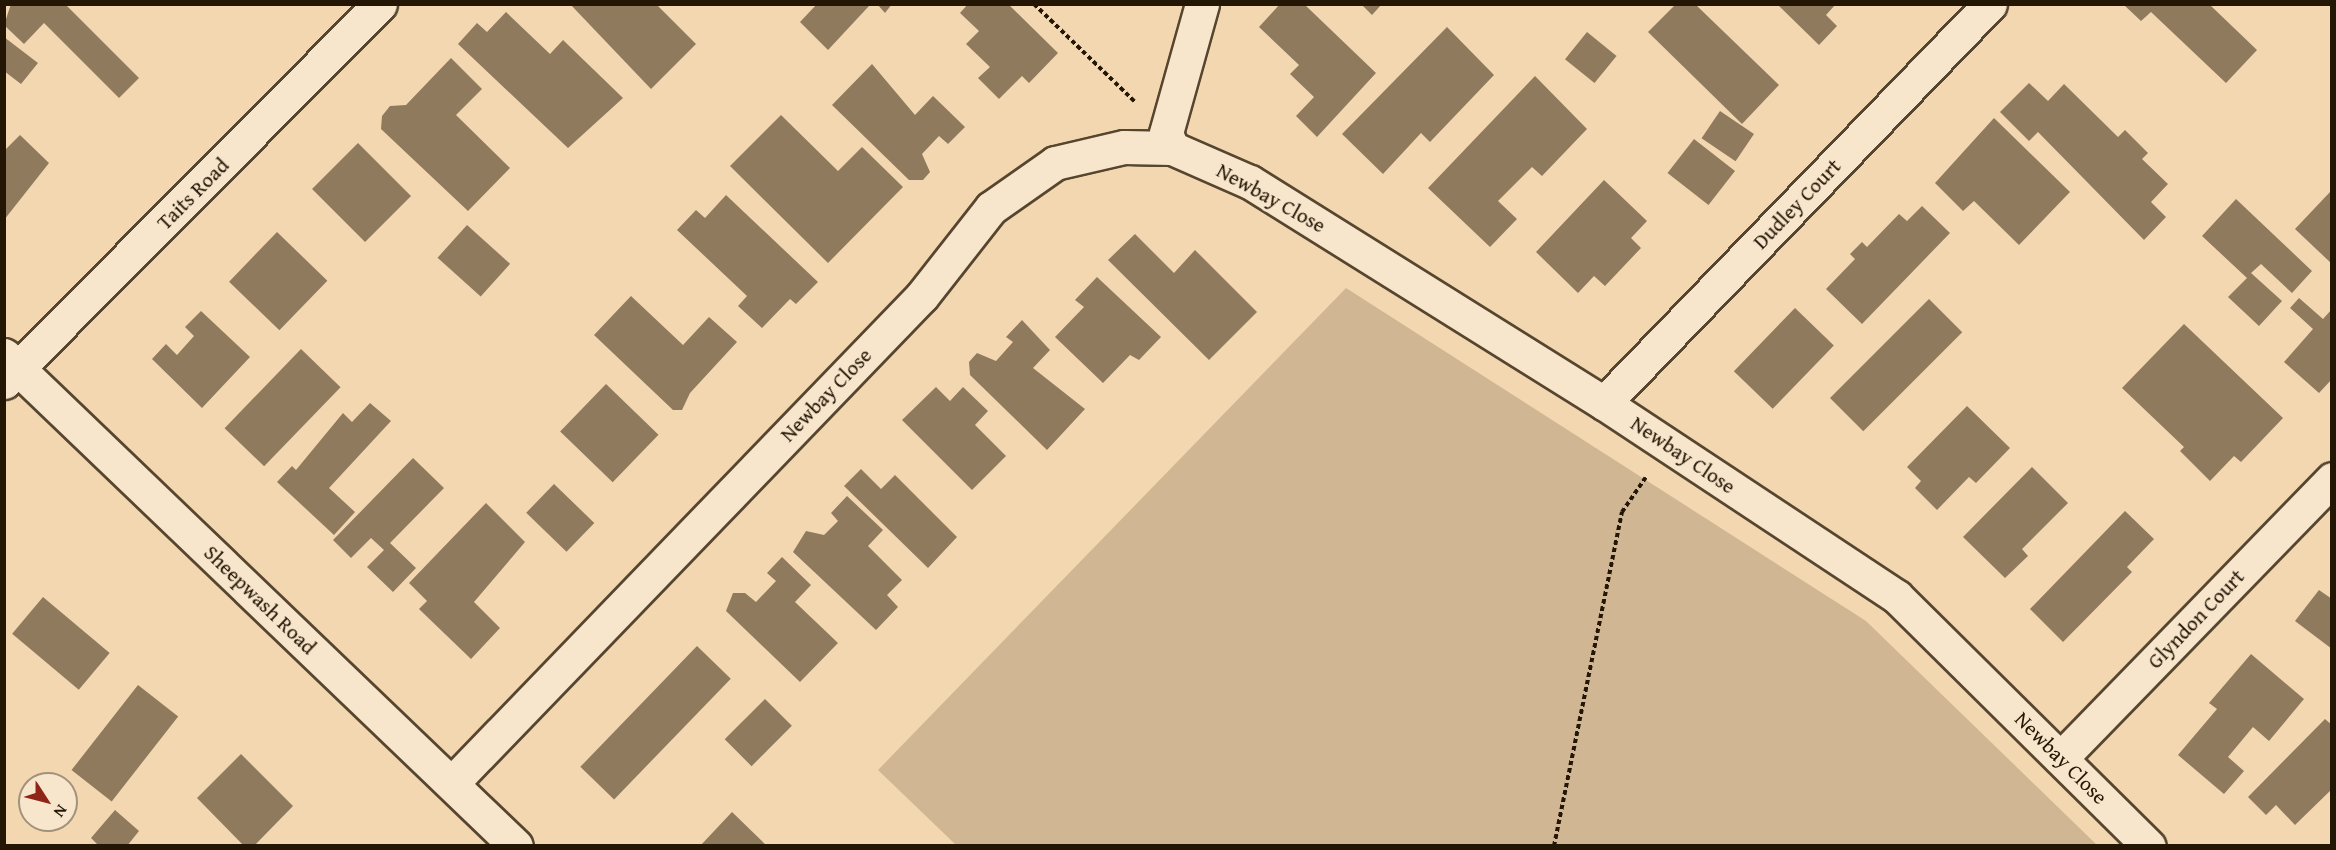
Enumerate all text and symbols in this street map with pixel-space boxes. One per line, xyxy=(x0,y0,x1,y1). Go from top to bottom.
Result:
street label: Taits Road xyxy=(152,153,234,235)
street label: Dudley Court xyxy=(1748,154,1846,254)
street label: Newbay Close xyxy=(1212,158,1330,238)
street label: Newbay Close xyxy=(775,343,877,447)
street label: Newbay Close xyxy=(1626,411,1740,499)
street label: Sheepwash Road xyxy=(199,540,321,660)
street label: Glyndon Court xyxy=(2142,564,2250,674)
street label: Newbay Close xyxy=(2009,706,2113,810)
north arrow xyxy=(18,772,78,832)
text: N xyxy=(48,800,74,823)

